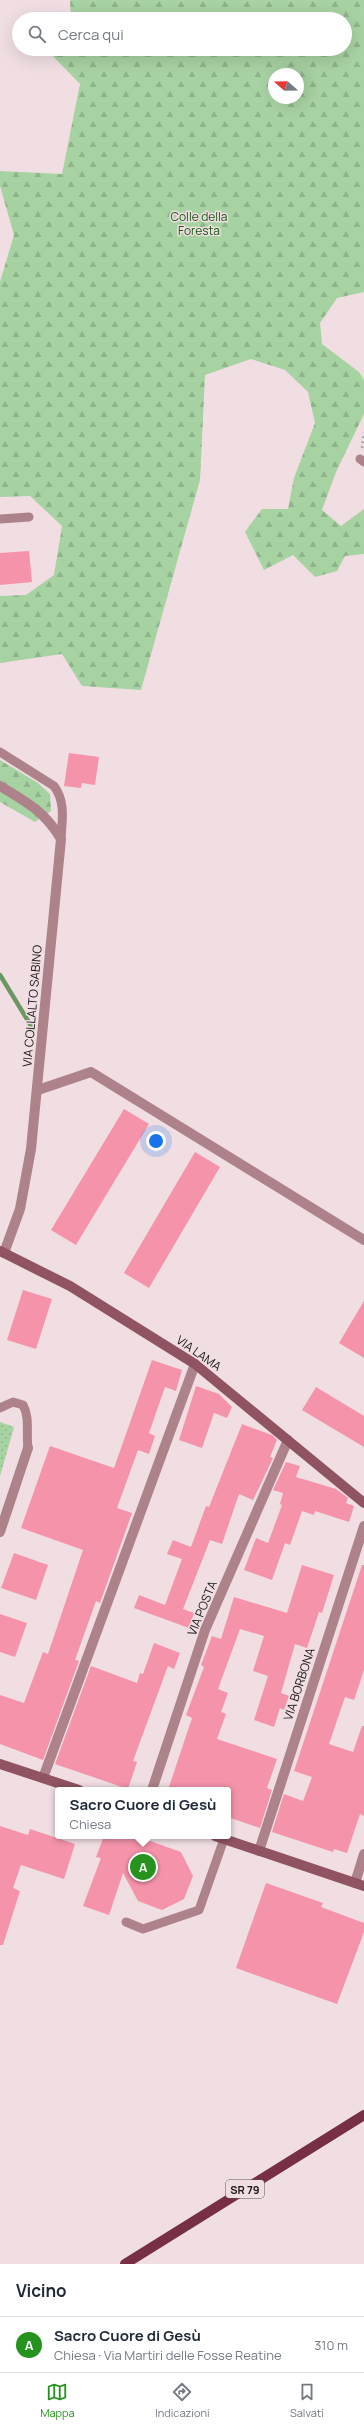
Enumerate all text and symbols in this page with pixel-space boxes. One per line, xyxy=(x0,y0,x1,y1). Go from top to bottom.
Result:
search box xyxy=(12,12,352,56)
icon: search xyxy=(26,23,48,45)
text: Cerca qui xyxy=(58,24,124,45)
north arrow xyxy=(268,68,304,104)
park label: Colle della Foresta xyxy=(170,208,228,239)
street label: VIA COLLALTO SABINO xyxy=(18,944,46,1068)
your location xyxy=(146,1131,166,1151)
street label: VIA LAMA xyxy=(173,1331,225,1375)
street label: VIA POSTA xyxy=(183,1578,221,1638)
street label: VIA BORBONA xyxy=(279,1645,319,1723)
popup xyxy=(55,1787,231,1839)
text: Sacro Cuore di Gesù xyxy=(70,1794,216,1815)
text: Chiesa xyxy=(70,1815,111,1833)
pin: A xyxy=(130,1852,156,1882)
road number: SR 79 xyxy=(226,2180,264,2198)
text: Vicino xyxy=(16,2279,67,2302)
text: Sacro Cuore di Gesù xyxy=(54,2325,201,2346)
text: A xyxy=(25,2336,33,2354)
text: 310 m xyxy=(314,2336,348,2354)
text: Chiesa · Via Martiri delle Fosse Reatine xyxy=(54,2346,282,2364)
tab: Mappa xyxy=(40,2381,75,2420)
tab: Indicazioni xyxy=(155,2381,210,2420)
tab: Salvati xyxy=(290,2381,324,2420)

